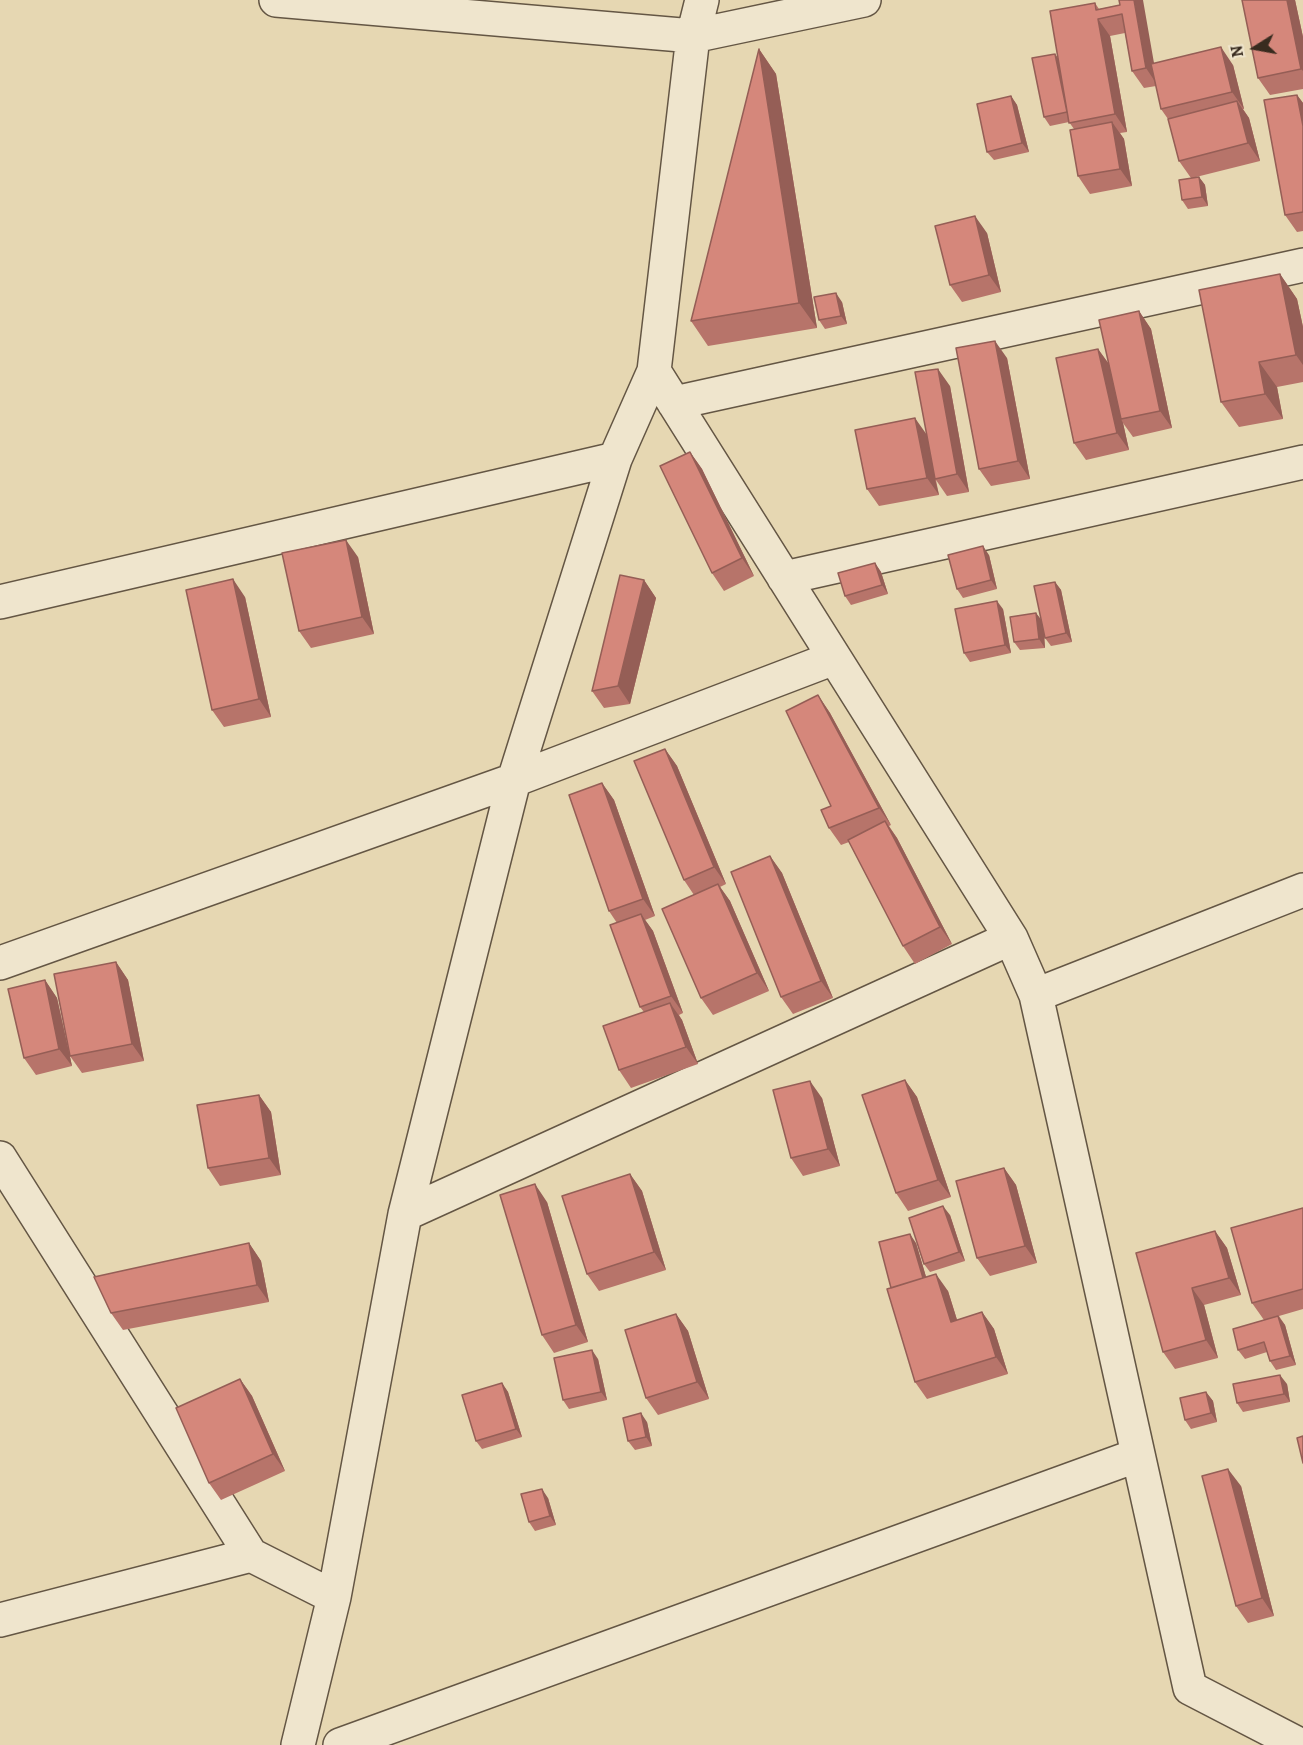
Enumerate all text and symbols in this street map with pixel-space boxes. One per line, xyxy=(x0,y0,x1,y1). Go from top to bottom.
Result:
north arrow xyxy=(1225,18,1285,78)
text: N xyxy=(1225,44,1249,59)

